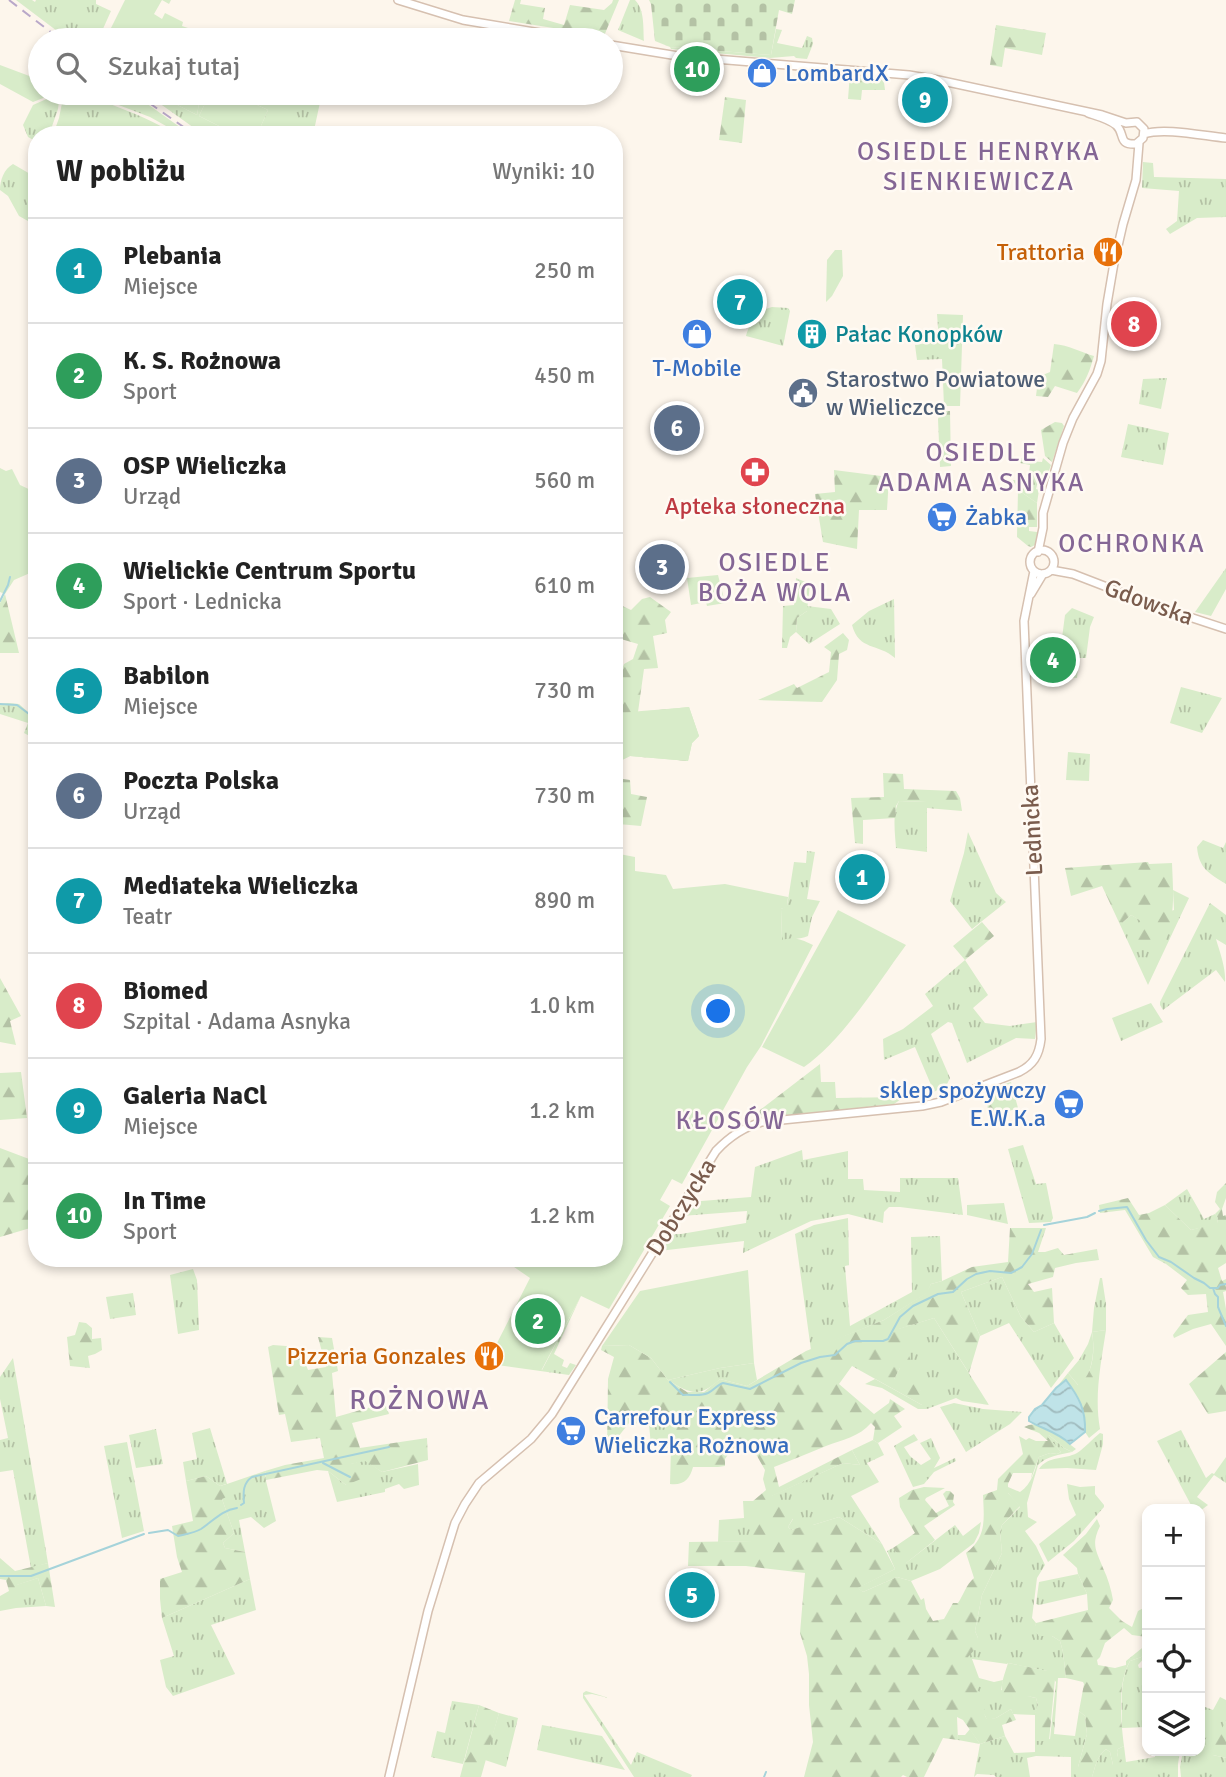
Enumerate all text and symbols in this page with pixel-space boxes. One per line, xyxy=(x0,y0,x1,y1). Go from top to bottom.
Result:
search box xyxy=(28,28,623,105)
pin: 10 xyxy=(674,43,720,95)
icon: search xyxy=(52,48,90,86)
text: Szukaj tutaj xyxy=(108,51,240,83)
shop icon: LombardX xyxy=(745,56,779,90)
place label: LombardX xyxy=(785,58,889,88)
pin: 9 xyxy=(902,74,948,126)
district label: OSIEDLE HENRYKA SIENKIEWICZA xyxy=(857,136,1101,198)
text: W pobliżu xyxy=(56,153,185,190)
text: Wyniki: 10 xyxy=(492,157,595,186)
restaurant icon: Trattoria xyxy=(1091,235,1125,269)
place label: Trattoria xyxy=(997,237,1085,267)
text: Plebania xyxy=(123,240,222,272)
text: 1 xyxy=(73,256,85,285)
text: 250 m xyxy=(534,256,595,285)
text: Miejsce xyxy=(123,272,198,301)
pin: 7 xyxy=(717,276,763,328)
pin: 8 xyxy=(1111,298,1157,350)
shop icon: T-Mobile xyxy=(680,317,714,351)
building icon: Pałac Konopków xyxy=(795,317,829,351)
place label: Pałac Konopków xyxy=(835,319,1003,349)
text: K. S. Rożnowa xyxy=(123,345,281,377)
place label: T-Mobile xyxy=(653,353,741,383)
text: 2 xyxy=(73,361,85,390)
text: 450 m xyxy=(534,361,595,390)
place label: Starostwo Powiatowe w Wieliczce xyxy=(826,364,1045,422)
public building icon: Starostwo Powiatowe w Wieliczce xyxy=(786,376,820,410)
text: Sport xyxy=(123,377,177,406)
pin: 6 xyxy=(654,402,700,454)
district label: OSIEDLE ADAMA ASNYKA xyxy=(878,437,1086,499)
text: OSP Wieliczka xyxy=(123,450,287,482)
pharmacy icon: Apteka słoneczna xyxy=(738,455,772,489)
text: 3 xyxy=(73,466,85,495)
text: 560 m xyxy=(534,466,595,495)
text: Urząd xyxy=(123,482,181,511)
place label: Apteka słoneczna xyxy=(665,491,845,521)
supermarket icon: Żabka xyxy=(925,500,959,534)
place label: Żabka xyxy=(965,502,1027,532)
district label: OCHRONKA xyxy=(1058,528,1206,560)
pin: 3 xyxy=(639,541,685,593)
district label: OSIEDLE BOŻA WOLA xyxy=(698,547,852,609)
text: Wielickie Centrum Sportu xyxy=(123,555,416,587)
text: 4 xyxy=(73,571,85,600)
text: 610 m xyxy=(534,571,595,600)
street label: Gdowska xyxy=(1100,572,1198,632)
text: Sport · Lednicka xyxy=(123,587,282,616)
pin: 4 xyxy=(1030,634,1076,686)
text: Babilon xyxy=(123,660,210,692)
text: 5 xyxy=(73,676,85,705)
text: 730 m xyxy=(534,676,595,705)
text: Miejsce xyxy=(123,692,198,721)
text: Poczta Polska xyxy=(123,765,279,797)
text: 6 xyxy=(73,781,85,810)
text: 730 m xyxy=(534,781,595,810)
street label: Lednicka xyxy=(1015,783,1049,877)
text: Urząd xyxy=(123,797,181,826)
pin: 1 xyxy=(839,851,885,903)
text: Mediateka Wieliczka xyxy=(123,870,358,902)
text: 7 xyxy=(73,886,85,915)
text: 890 m xyxy=(534,886,595,915)
text: Teatr xyxy=(123,902,172,931)
text: Biomed xyxy=(123,975,208,1007)
text: 8 xyxy=(73,991,85,1020)
text: 1.0 km xyxy=(529,991,595,1020)
your location xyxy=(701,994,735,1028)
text: Szpital · Adama Asnyka xyxy=(123,1007,351,1036)
place label: sklep spożywczy E.W.K.a xyxy=(879,1075,1046,1133)
text: Galeria NaCl xyxy=(123,1080,267,1112)
supermarket icon: sklep spożywczy E.W.K.a xyxy=(1052,1087,1086,1121)
text: 9 xyxy=(73,1096,85,1125)
text: 1.2 km xyxy=(529,1096,595,1125)
district label: KŁOSÓW xyxy=(675,1105,787,1137)
text: Miejsce xyxy=(123,1112,198,1141)
street label: Dobczycka xyxy=(639,1153,723,1261)
text: In Time xyxy=(123,1185,206,1217)
text: 10 xyxy=(67,1201,91,1230)
text: 1.2 km xyxy=(529,1201,595,1230)
text: Sport xyxy=(123,1217,177,1246)
pin: 2 xyxy=(515,1295,561,1347)
restaurant icon: Pizzeria Gonzales xyxy=(472,1339,506,1373)
place label: Pizzeria Gonzales xyxy=(286,1341,466,1371)
district label: ROŻNOWA xyxy=(349,1383,491,1417)
place label: Carrefour Express Wieliczka Rożnowa xyxy=(594,1402,789,1460)
supermarket icon: Carrefour Express Wieliczka Rożnowa xyxy=(554,1414,588,1448)
map controls xyxy=(1142,1504,1205,1756)
button: + xyxy=(1142,1504,1205,1567)
button: − xyxy=(1142,1567,1205,1630)
pin: 5 xyxy=(669,1569,715,1621)
button: locate xyxy=(1142,1630,1205,1693)
button: layers xyxy=(1142,1693,1205,1756)

